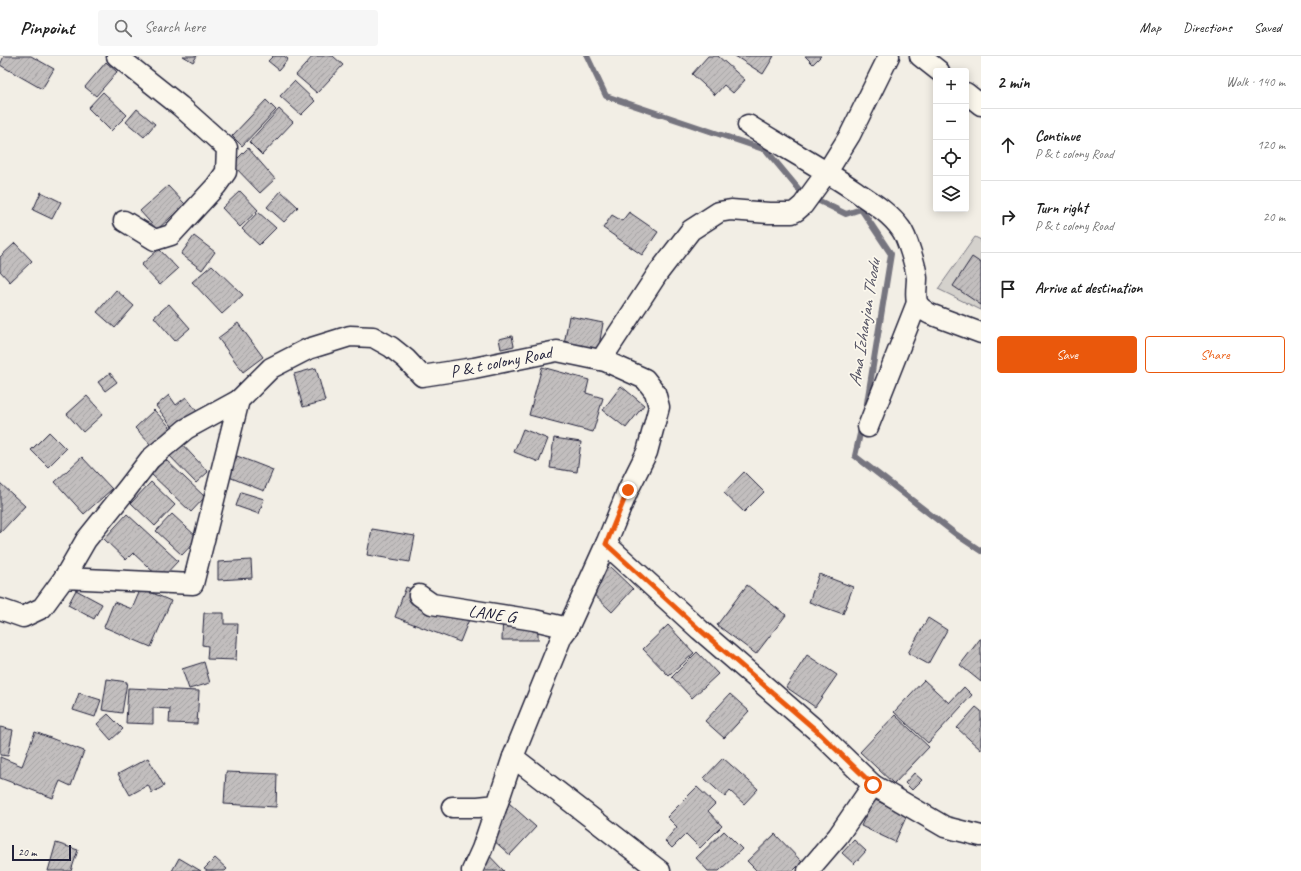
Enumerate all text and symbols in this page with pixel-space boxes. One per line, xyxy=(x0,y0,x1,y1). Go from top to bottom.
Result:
search box xyxy=(98,10,378,46)
text: Pinpoint xyxy=(20,16,74,40)
icon: search xyxy=(112,17,134,39)
text: Search here xyxy=(144,18,205,37)
text: Map xyxy=(1140,19,1161,36)
text: Directions xyxy=(1183,19,1232,36)
text: Saved xyxy=(1254,19,1281,36)
map controls xyxy=(933,68,969,212)
button: + xyxy=(933,68,969,104)
text: 2 min xyxy=(997,72,1030,93)
text: Walk · 140 m xyxy=(1226,74,1285,90)
button: − xyxy=(933,104,969,140)
text: Continue xyxy=(1035,127,1080,146)
icon: ahead xyxy=(997,134,1019,156)
text: 120 m xyxy=(1257,137,1285,153)
button: locate xyxy=(933,140,969,176)
text: P & t colony Road xyxy=(1035,146,1114,162)
button: layers xyxy=(933,176,969,212)
text: Turn right xyxy=(1035,199,1088,218)
icon: right xyxy=(997,206,1019,228)
text: 20 m xyxy=(1263,209,1285,225)
text: P & t colony Road xyxy=(1035,218,1114,234)
water label: Ama Izhanjan Thodu xyxy=(843,255,885,388)
icon: arrive xyxy=(997,278,1019,300)
text: Arrive at destination xyxy=(1035,279,1142,298)
button: Save xyxy=(997,336,1137,373)
button: Share xyxy=(1145,336,1285,373)
street label: P & t colony Road xyxy=(448,341,556,382)
route end xyxy=(619,481,637,499)
street label: LANE G xyxy=(467,600,519,628)
route start xyxy=(864,776,882,794)
scale bar xyxy=(12,843,71,862)
text: 20 m xyxy=(18,845,37,859)

